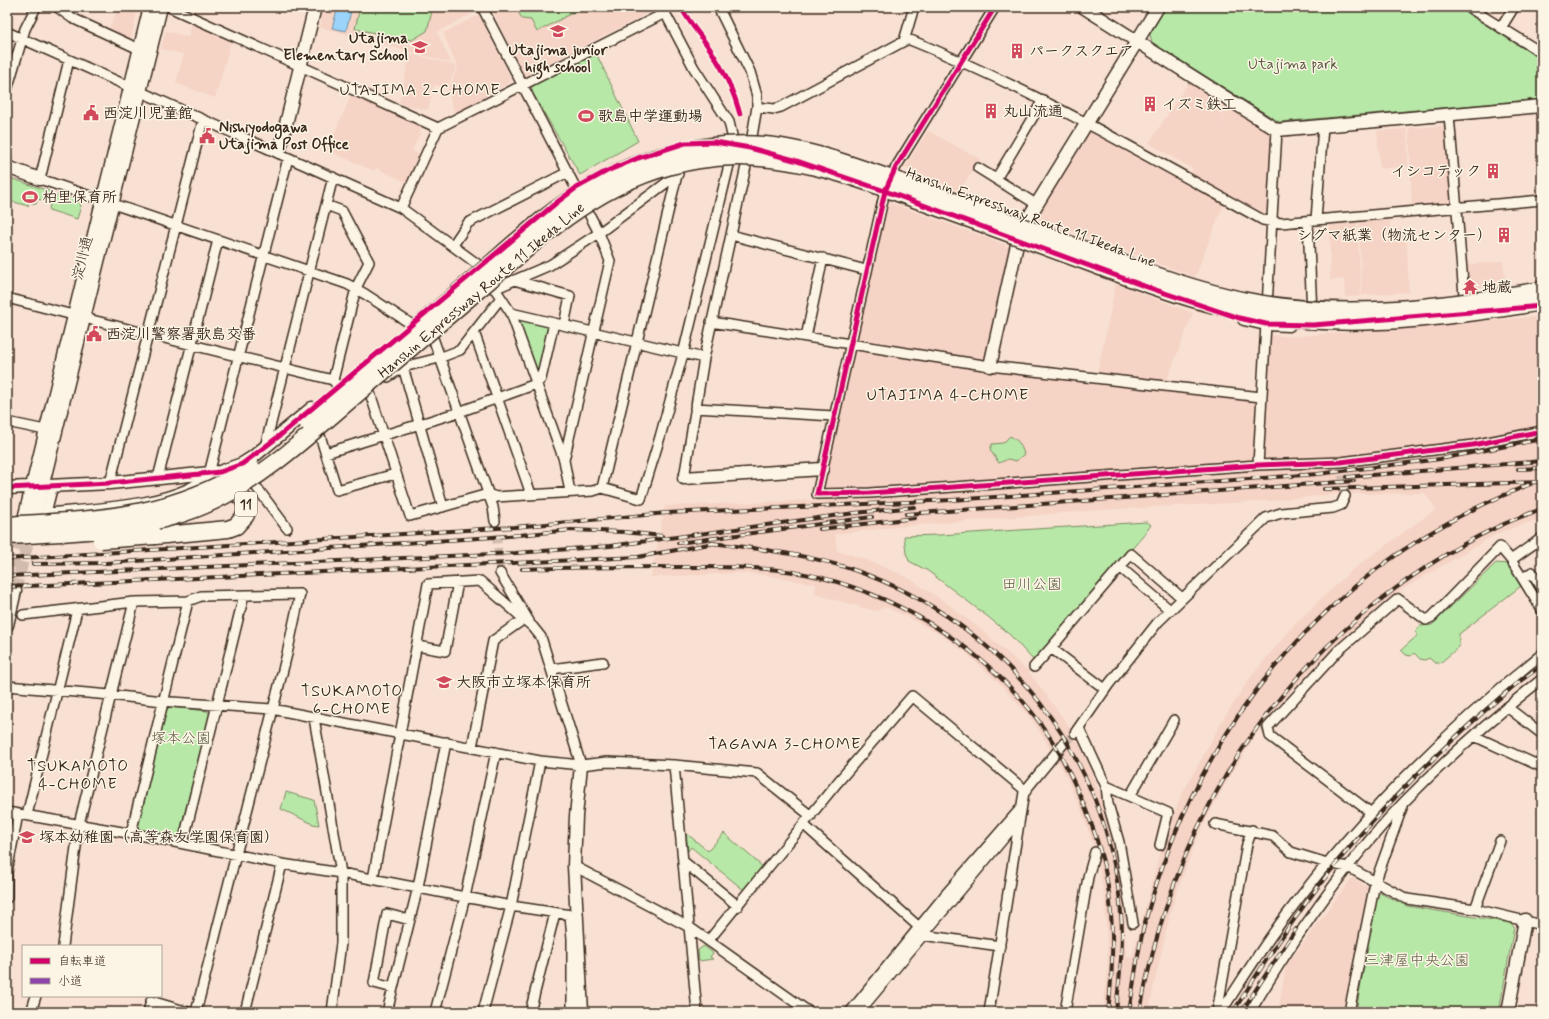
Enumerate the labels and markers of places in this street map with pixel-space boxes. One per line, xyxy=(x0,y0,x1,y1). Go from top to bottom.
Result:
school or university icon: Utajima junior high school xyxy=(549,22,567,40)
place label: Utajima Elementary School xyxy=(283,29,408,66)
school or university icon: Utajima Elementary School xyxy=(411,38,429,56)
place label: Utajima junior high school xyxy=(509,41,608,80)
building icon: パークスクエア xyxy=(1008,42,1026,60)
place label: パークスクエア xyxy=(1029,42,1134,62)
building icon: イズミ鉄工 xyxy=(1141,95,1159,113)
place label: イズミ鉄工 xyxy=(1162,95,1236,115)
building icon: 丸山流通 xyxy=(982,102,1000,120)
place label: 丸山流通 xyxy=(1003,102,1063,122)
public building icon: 西淀川児童館 xyxy=(82,104,100,122)
place label: 西淀川児童館 xyxy=(103,104,193,124)
sports icon: 歌島中学運動場 xyxy=(577,107,595,125)
place label: 歌島中学運動場 xyxy=(598,107,703,127)
place label: Nishiyodogawa Utajima Post Office xyxy=(219,118,350,155)
public building icon: Nishiyodogawa Utajima Post Office xyxy=(198,127,216,145)
place label: イシコテック xyxy=(1391,162,1481,182)
building icon: イシコテック xyxy=(1484,162,1502,180)
sports icon: 柏里保育所 xyxy=(21,188,39,206)
place label: 柏里保育所 xyxy=(42,188,117,208)
place label: シグマ紙業（物流センター） xyxy=(1297,226,1492,246)
building icon: シグマ紙業（物流センター） xyxy=(1495,226,1513,244)
temple icon: 地蔵 xyxy=(1461,278,1479,296)
place label: 地蔵 xyxy=(1482,278,1512,298)
public building icon: 西淀川警察署歌島交番 xyxy=(85,325,103,343)
place label: 西淀川警察署歌島交番 xyxy=(106,325,256,345)
school or university icon: 大阪市立塚本保育所 xyxy=(435,673,453,691)
place label: 大阪市立塚本保育所 xyxy=(456,673,591,693)
school or university icon: 塚本幼稚園（高等森友学園保育園） xyxy=(18,828,36,846)
place label: 塚本幼稚園（高等森友学園保育園） xyxy=(39,828,279,848)

